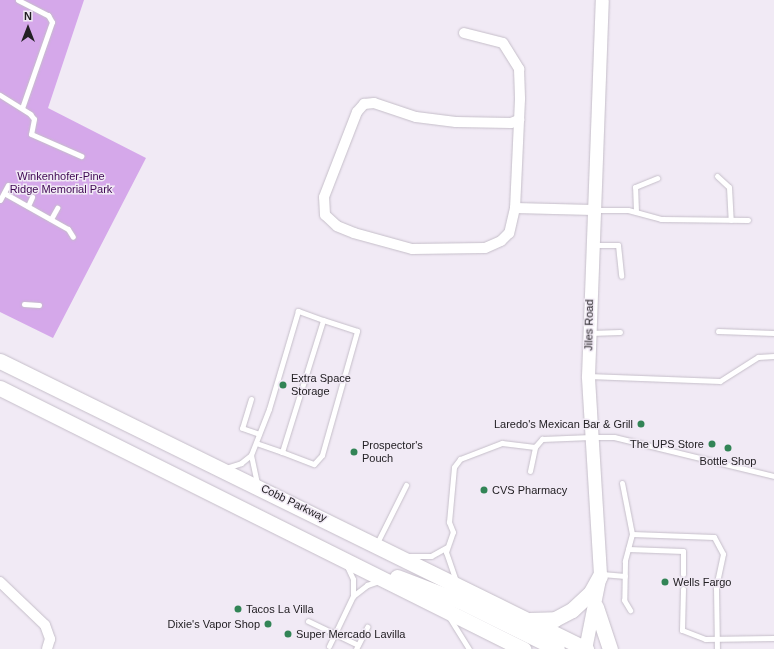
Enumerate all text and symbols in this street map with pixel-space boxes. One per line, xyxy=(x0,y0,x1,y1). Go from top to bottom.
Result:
north arrow xyxy=(8,8,48,48)
text: N xyxy=(24,10,32,22)
park label: Winkenhofer-Pine Ridge Memorial Park xyxy=(10,170,112,196)
street label: Jiles Road xyxy=(582,299,596,351)
place label: Extra Space Storage xyxy=(291,372,351,398)
marker: Extra Space Storage xyxy=(278,380,288,390)
place label: Laredo's Mexican Bar & Grill xyxy=(494,417,633,431)
marker: Laredo's Mexican Bar & Grill xyxy=(636,419,646,429)
place label: The UPS Store xyxy=(630,437,704,451)
place label: Prospector's Pouch xyxy=(362,439,423,465)
marker: The UPS Store xyxy=(707,439,717,449)
marker: Bottle Shop xyxy=(723,443,733,453)
marker: Prospector's Pouch xyxy=(349,447,359,457)
place label: Bottle Shop xyxy=(700,454,756,468)
street label: Cobb Parkway xyxy=(259,481,329,525)
place label: CVS Pharmacy xyxy=(492,483,567,497)
marker: CVS Pharmacy xyxy=(479,485,489,495)
place label: Wells Fargo xyxy=(673,575,731,589)
marker: Wells Fargo xyxy=(660,577,670,587)
place label: Tacos La Villa xyxy=(246,602,314,616)
marker: Tacos La Villa xyxy=(233,604,243,614)
place label: Dixie's Vapor Shop xyxy=(168,617,260,631)
marker: Dixie's Vapor Shop xyxy=(263,619,273,629)
place label: Super Mercado Lavilla xyxy=(296,627,405,641)
marker: Super Mercado Lavilla xyxy=(283,629,293,639)

